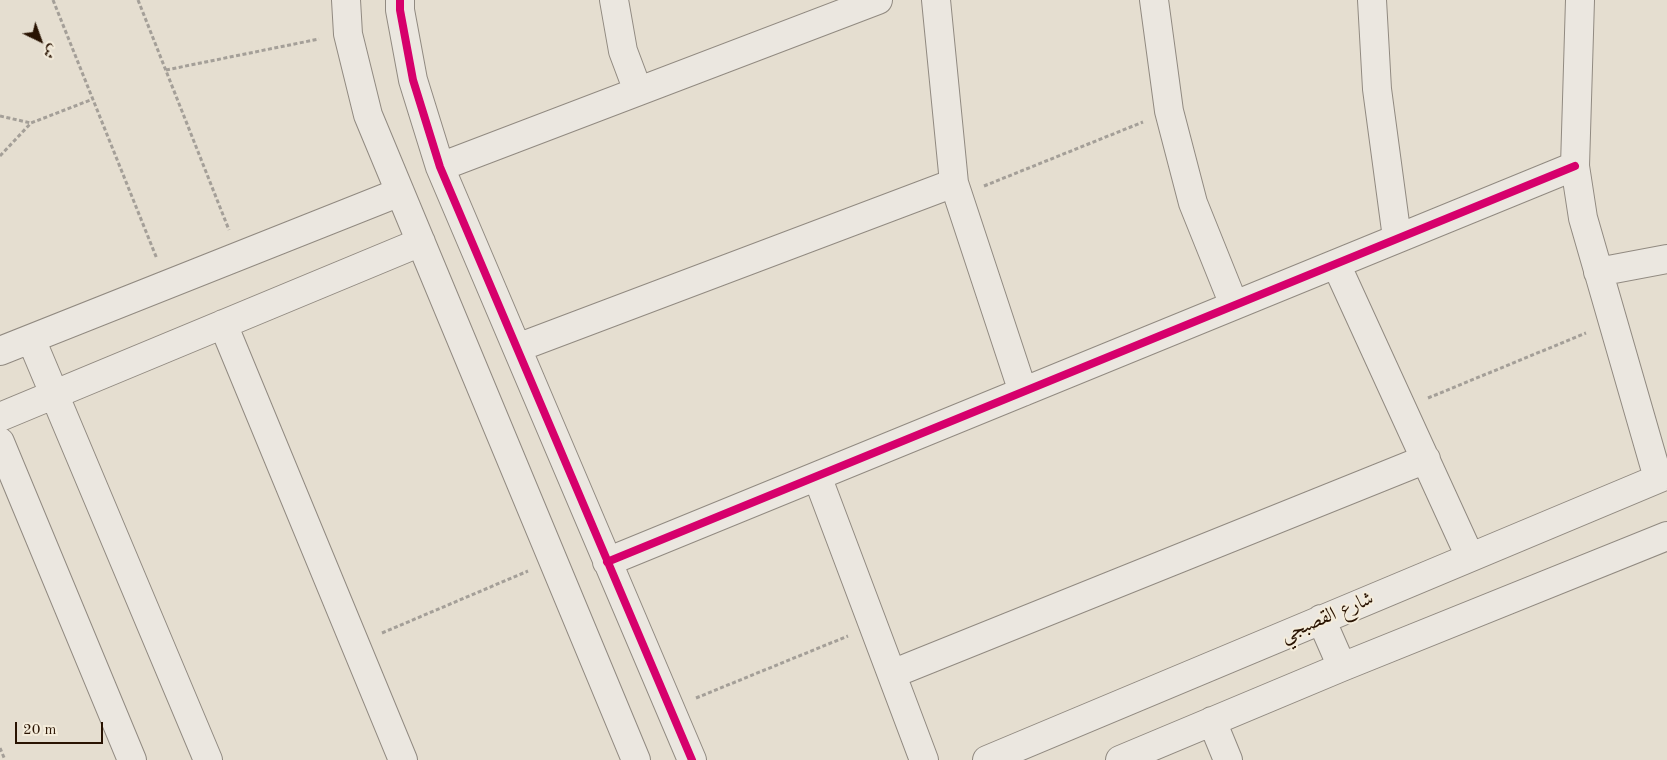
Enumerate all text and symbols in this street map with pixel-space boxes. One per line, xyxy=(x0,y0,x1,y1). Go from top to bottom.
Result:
north arrow xyxy=(15,15,65,65)
text: ش xyxy=(40,41,60,61)
street label: شارع القصبجي xyxy=(1277,587,1377,647)
scale bar xyxy=(18,712,105,744)
text: 20 m xyxy=(23,723,57,738)

